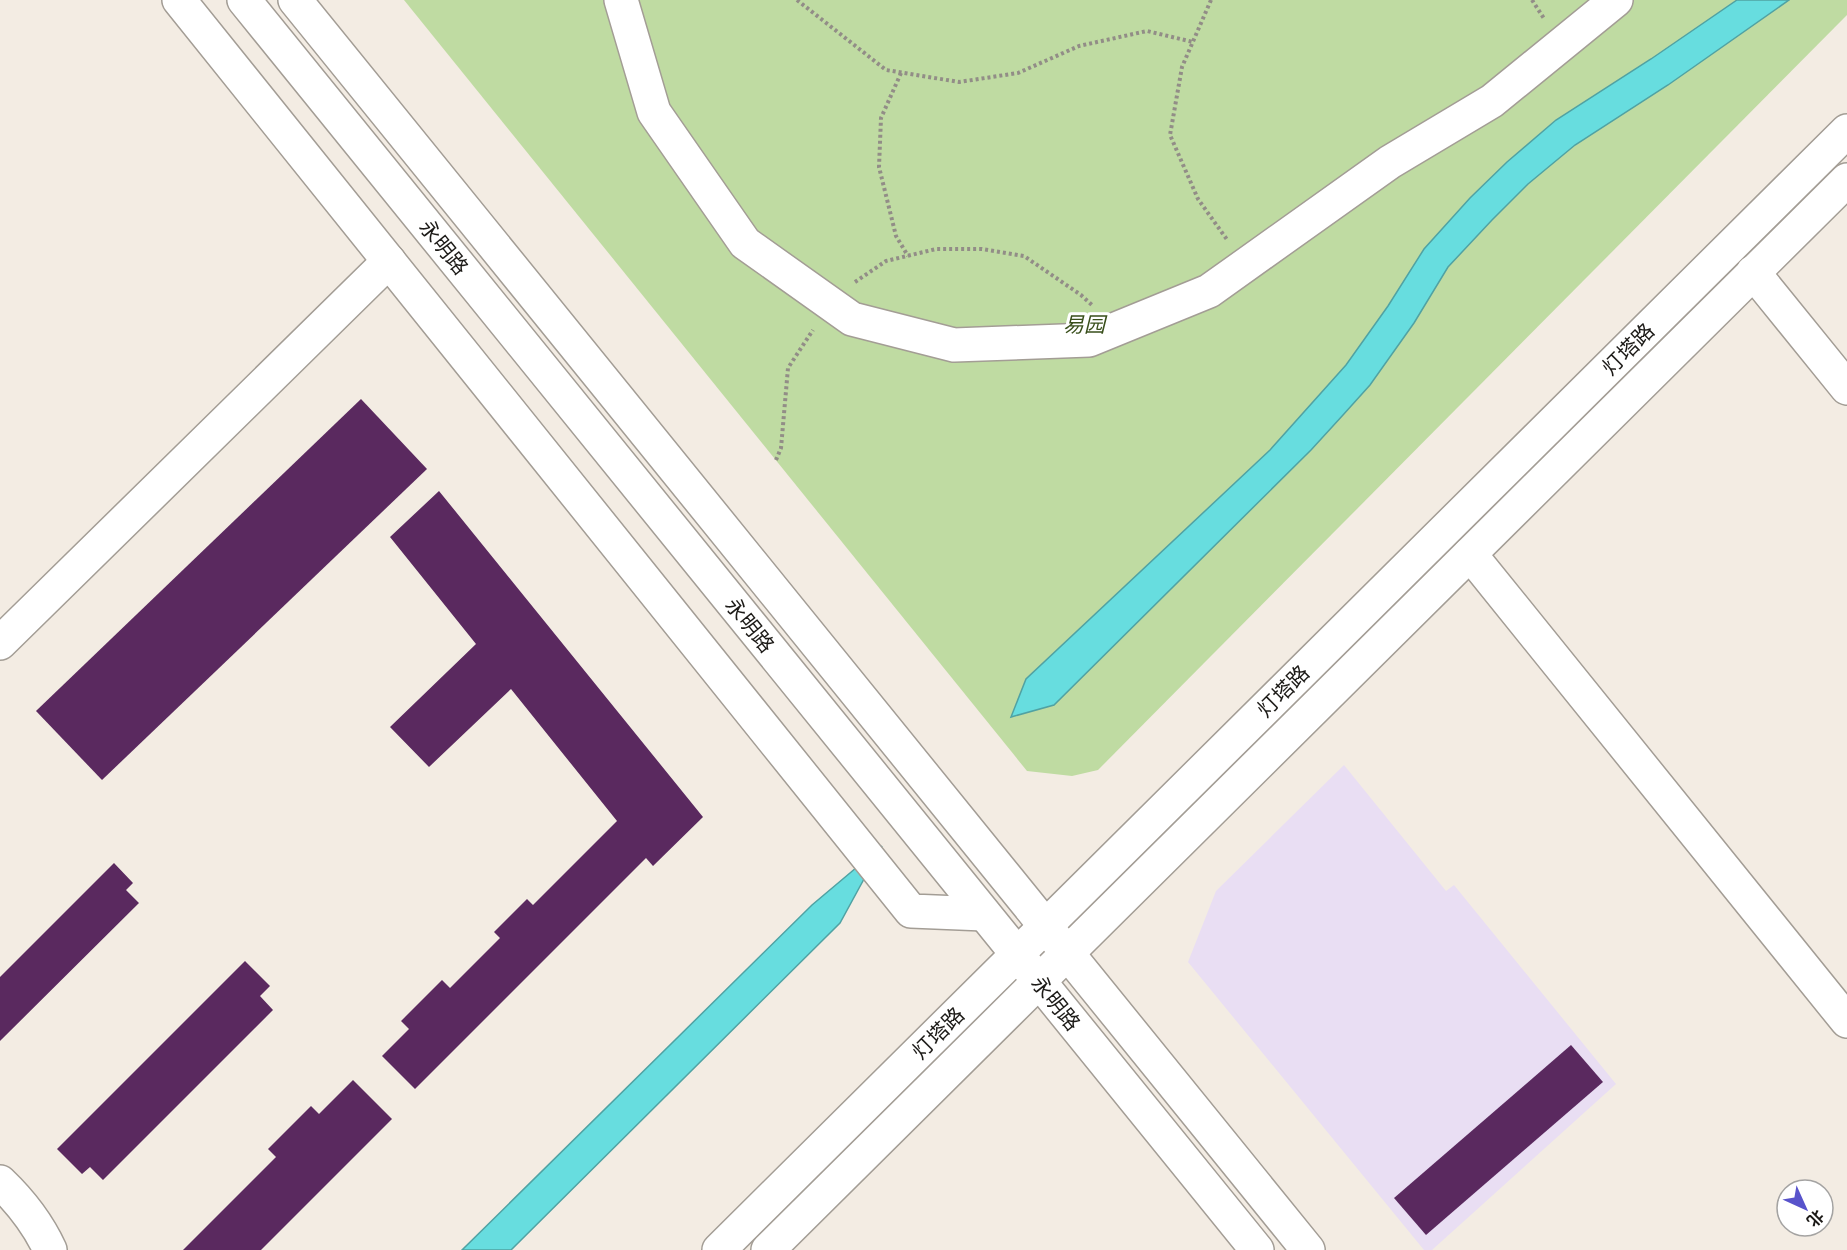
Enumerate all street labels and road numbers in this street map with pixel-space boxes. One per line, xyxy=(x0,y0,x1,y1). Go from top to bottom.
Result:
street label: 永明路 xyxy=(414,214,474,280)
street label: 灯塔路 xyxy=(1596,317,1660,381)
street label: 永明路 xyxy=(720,592,780,658)
street label: 灯塔路 xyxy=(1251,659,1315,723)
street label: 永明路 xyxy=(1026,970,1086,1036)
street label: 灯塔路 xyxy=(906,1001,970,1065)

